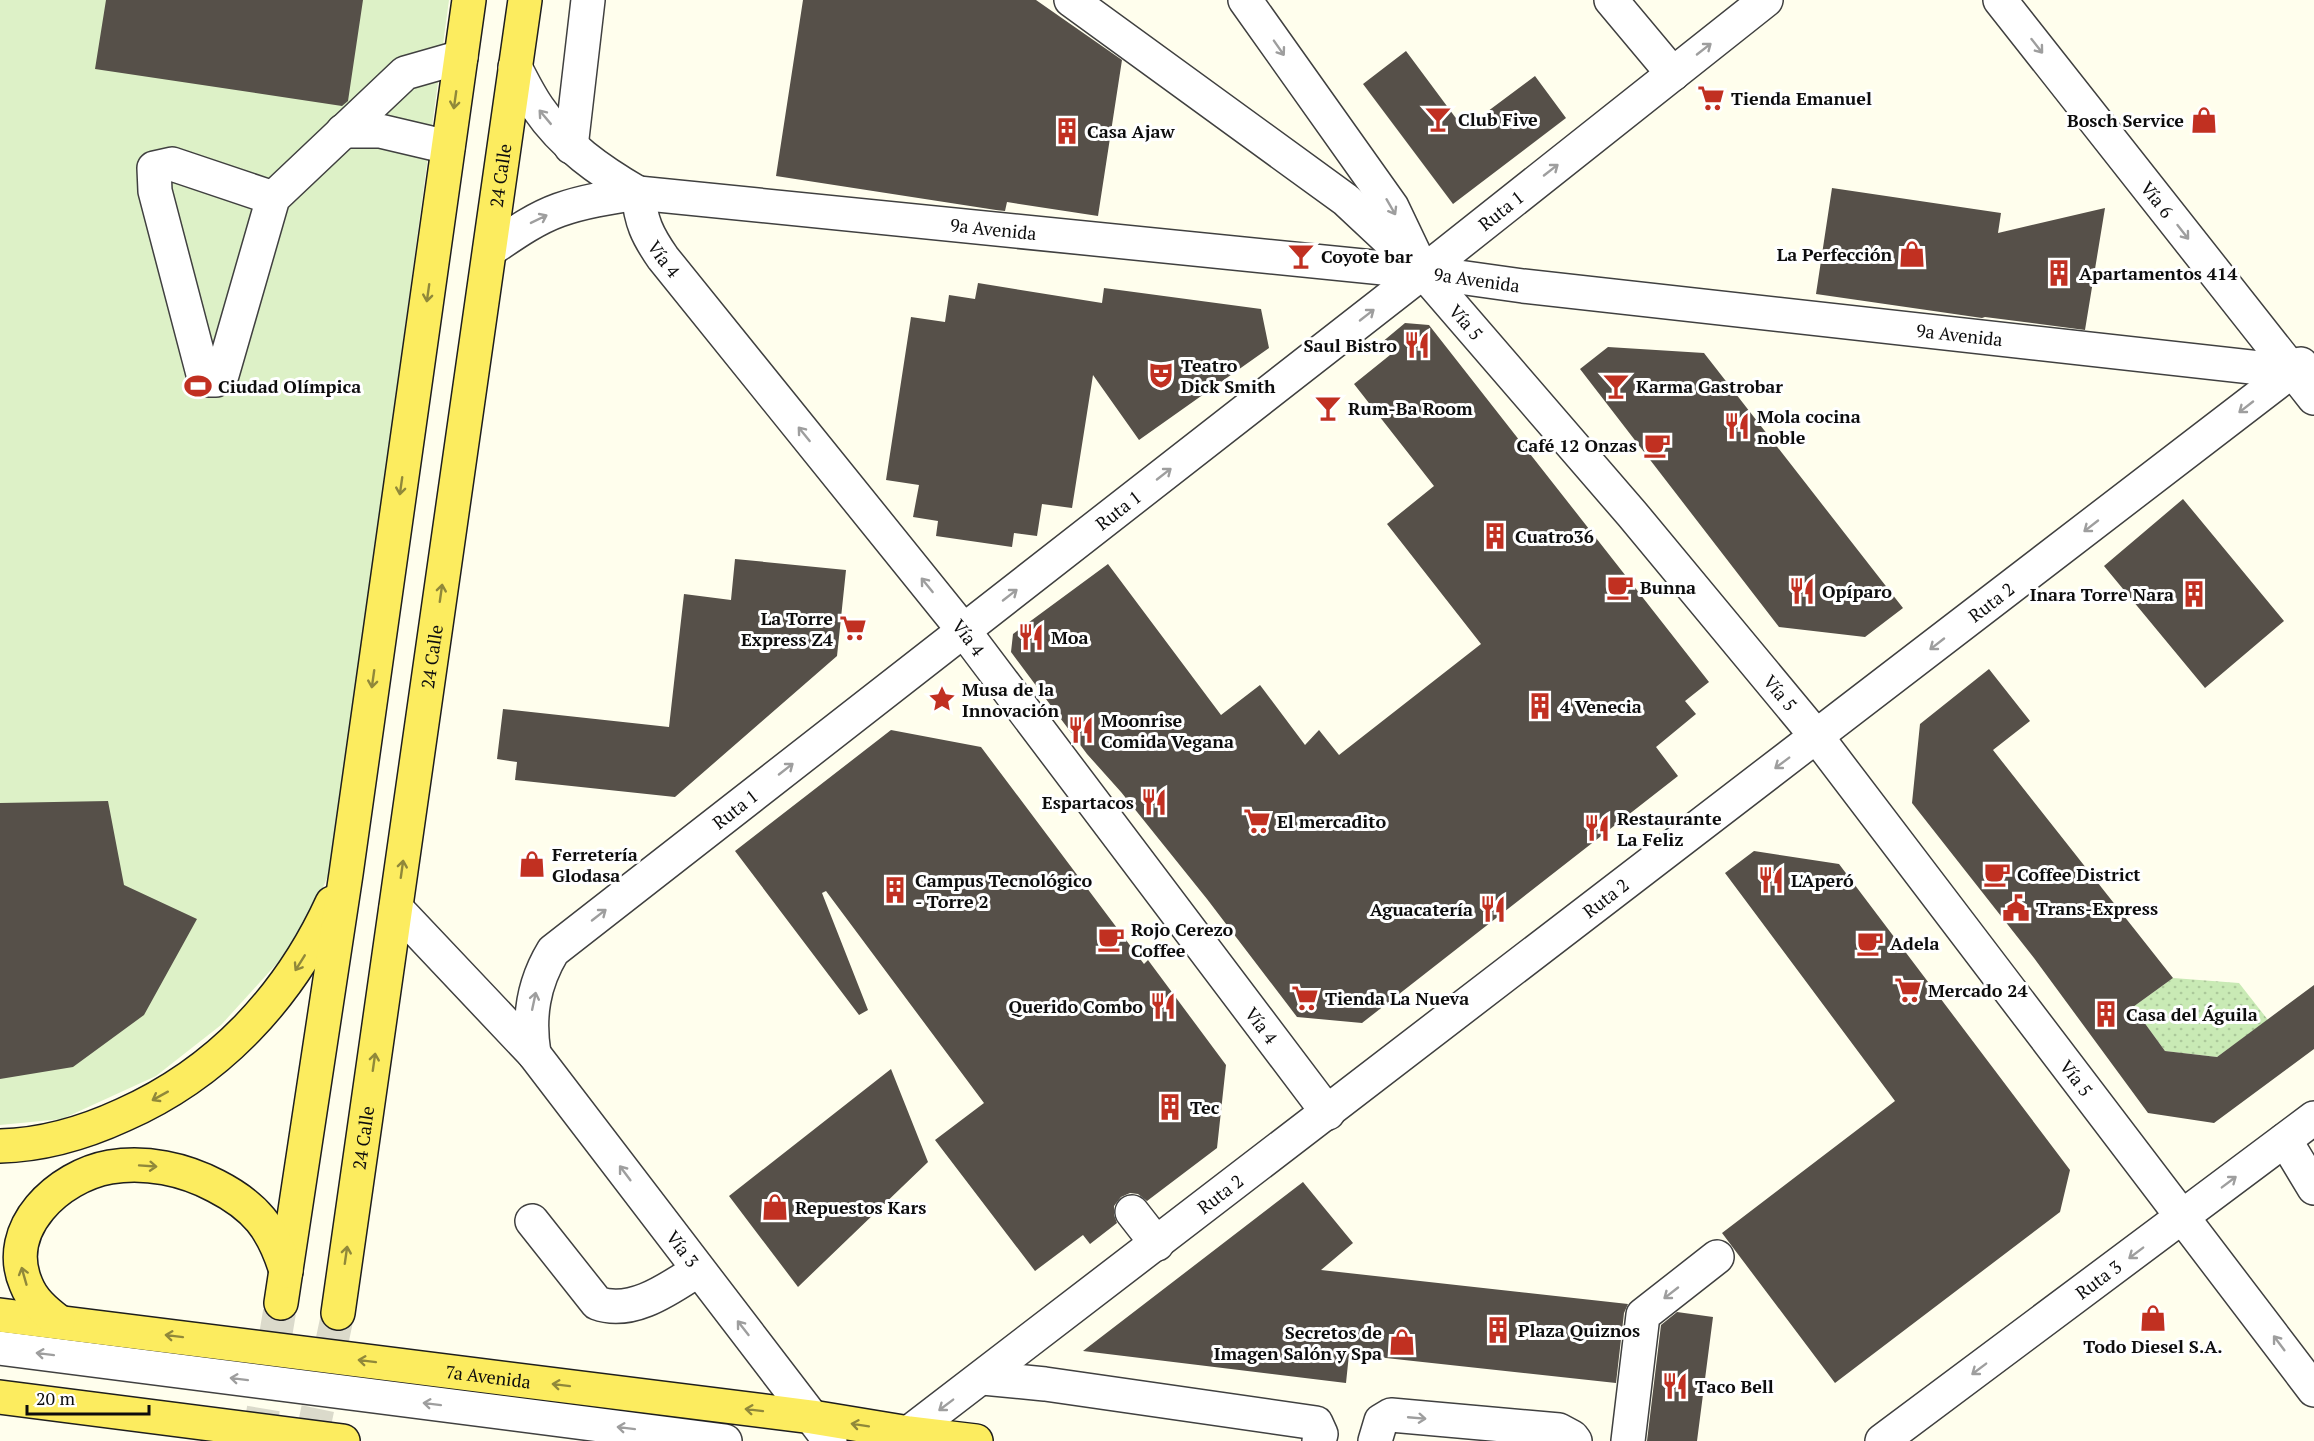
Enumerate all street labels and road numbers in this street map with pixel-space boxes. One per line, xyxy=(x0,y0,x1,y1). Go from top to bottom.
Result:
street label: 24 Calle xyxy=(484,142,516,209)
street label: Vía 6 xyxy=(2135,176,2179,223)
street label: Ruta 1 xyxy=(1473,185,1528,236)
street label: 9a Avenida xyxy=(949,212,1038,245)
street label: Vía 4 xyxy=(643,236,686,283)
street label: 9a Avenida xyxy=(1432,262,1521,297)
street label: Vía 5 xyxy=(1444,299,1488,345)
street label: 9a Avenida xyxy=(1915,318,2004,351)
street label: Ruta 1 xyxy=(1090,485,1146,535)
street label: Ruta 2 xyxy=(1963,577,2019,627)
street label: Vía 4 xyxy=(947,614,991,661)
street label: 24 Calle xyxy=(415,623,448,690)
street label: Vía 5 xyxy=(1758,670,1802,716)
street label: Ruta 1 xyxy=(707,784,763,834)
street label: Ruta 2 xyxy=(1578,873,1633,923)
street label: Vía 4 xyxy=(1240,1002,1284,1049)
street label: Vía 5 xyxy=(2055,1055,2098,1101)
street label: 24 Calle xyxy=(347,1104,379,1171)
street label: Ruta 2 xyxy=(1192,1169,1248,1219)
street label: Vía 3 xyxy=(661,1225,705,1272)
street label: Ruta 3 xyxy=(2070,1254,2126,1304)
street label: 7a Avenida xyxy=(444,1359,532,1394)

